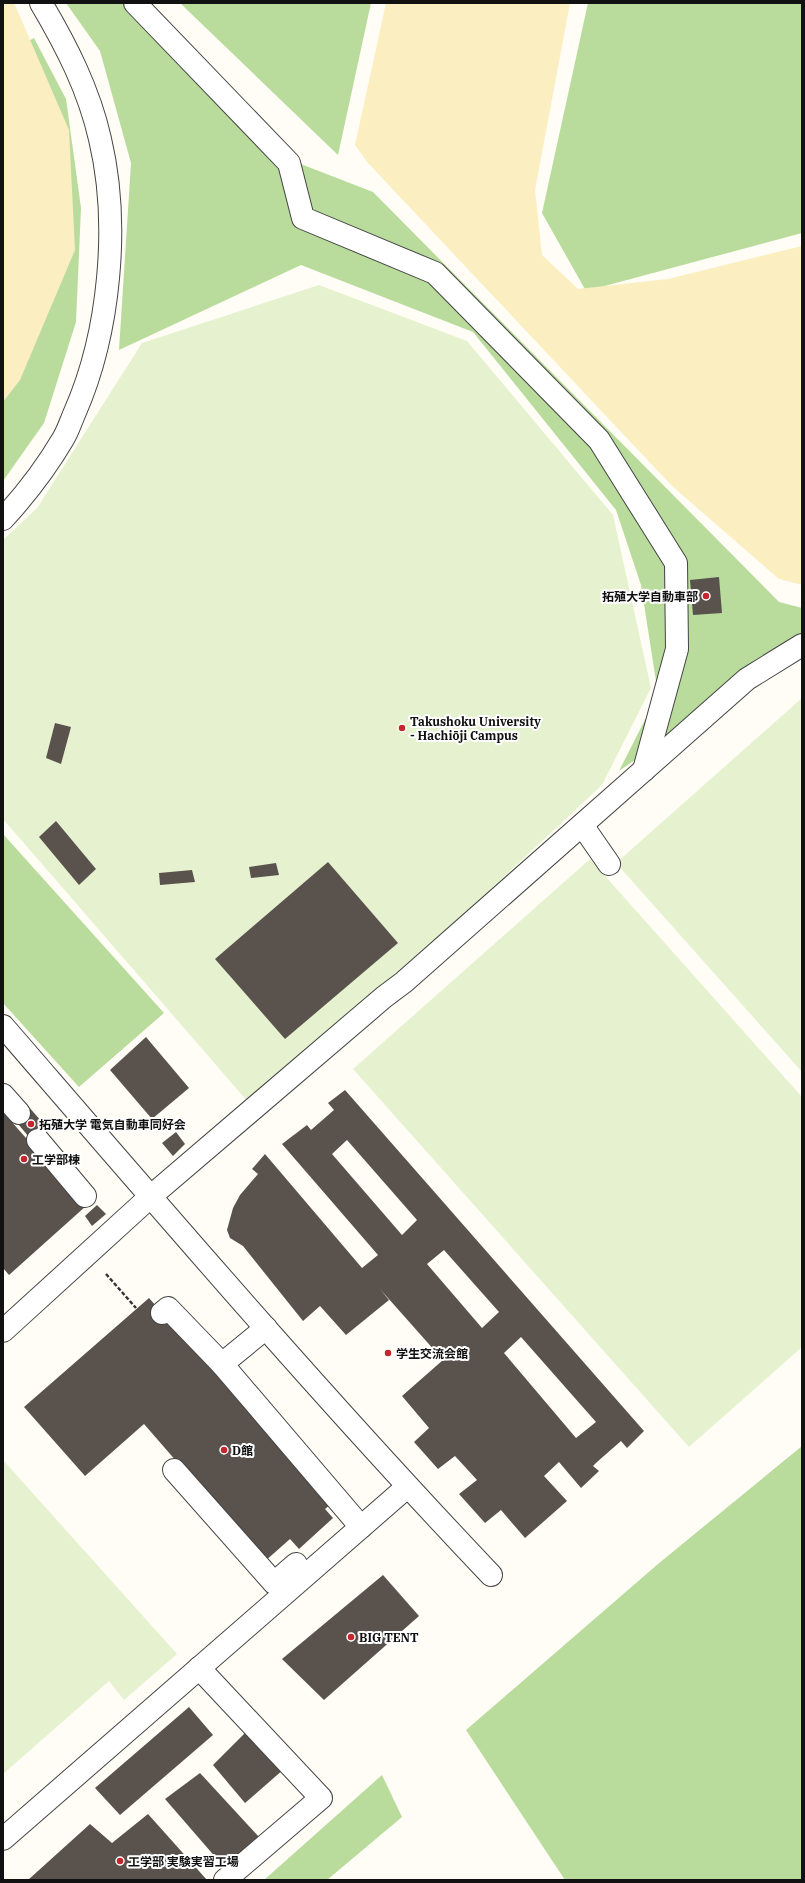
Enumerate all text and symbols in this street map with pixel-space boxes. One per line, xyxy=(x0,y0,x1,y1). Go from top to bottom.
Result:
place label: 拓殖大学自動車部 xyxy=(602,589,698,604)
marker: 拓殖大学自動車部 xyxy=(701,591,711,601)
place label: Takushoku University - Hachiōji Campus xyxy=(410,714,541,743)
marker: Takushoku University - Hachiōji Campus xyxy=(397,723,407,733)
place label: 拓殖大学 電気自動車同好会 xyxy=(39,1117,186,1132)
marker: 拓殖大学 電気自動車同好会 xyxy=(26,1119,36,1129)
place label: 工学部棟 xyxy=(32,1152,80,1167)
marker: 工学部棟 xyxy=(19,1154,29,1164)
place label: 学生交流会館 xyxy=(396,1346,468,1361)
marker: 学生交流会館 xyxy=(383,1348,393,1358)
place label: D館 xyxy=(232,1443,253,1458)
marker: D館 xyxy=(219,1445,229,1455)
place label: BIG TENT xyxy=(359,1630,419,1645)
marker: BIG TENT xyxy=(346,1632,356,1642)
place label: 工学部 実験実習工場 xyxy=(128,1854,239,1869)
marker: 工学部 実験実習工場 xyxy=(115,1856,125,1866)

